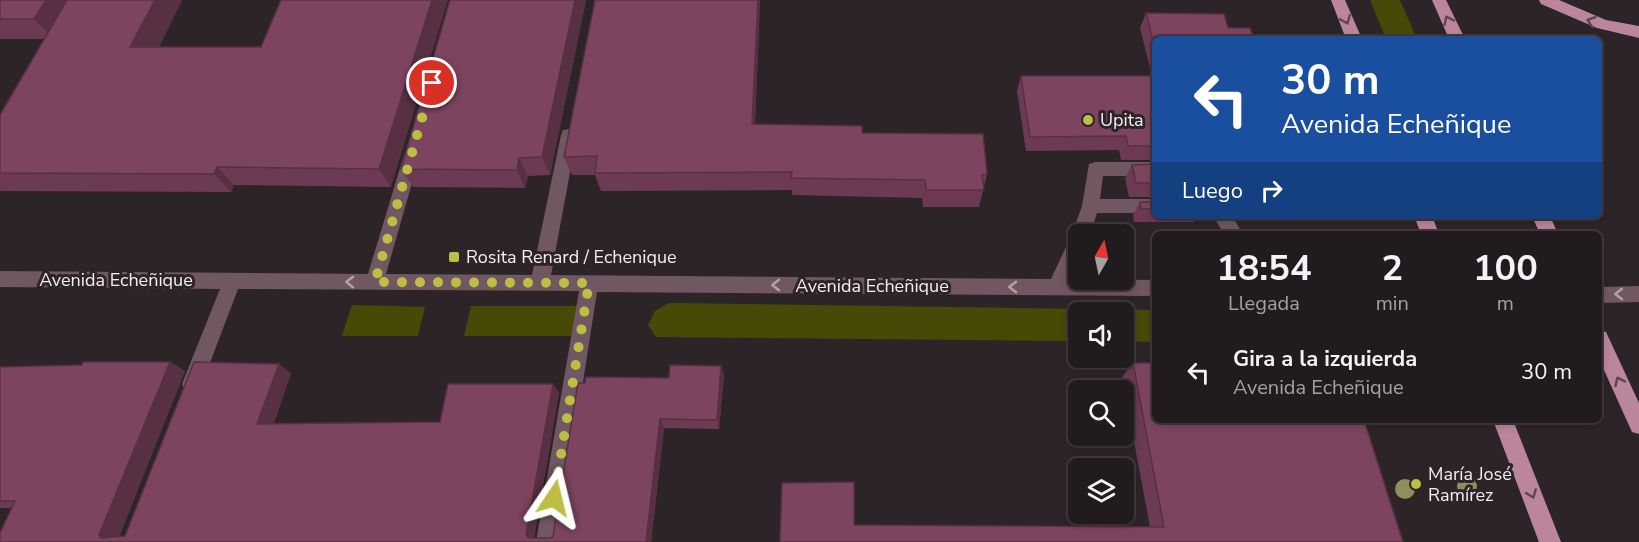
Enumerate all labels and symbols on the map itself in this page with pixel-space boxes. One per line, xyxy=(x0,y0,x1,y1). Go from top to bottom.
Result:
one-way arrow xyxy=(1339,13,1351,24)
one-way arrow xyxy=(1443,15,1455,26)
one-way arrow xyxy=(1586,15,1597,28)
pin xyxy=(406,57,457,108)
place label: Upita xyxy=(1100,108,1144,132)
marker: Upita xyxy=(1081,113,1095,127)
north arrow xyxy=(1068,224,1134,290)
place label: Rosita Renard / Echenique xyxy=(466,245,677,269)
marker: Rosita Renard / Echenique xyxy=(447,250,461,264)
street label: Avenida Echeñique xyxy=(39,268,193,292)
street label: Avenida Echeñique xyxy=(795,274,949,298)
one-way arrow xyxy=(345,276,354,288)
one-way arrow xyxy=(771,279,780,291)
one-way arrow xyxy=(1008,281,1017,293)
one-way arrow xyxy=(1615,288,1624,300)
one-way arrow xyxy=(1614,377,1626,388)
place label: María José Ramírez xyxy=(1428,462,1512,507)
position arrow xyxy=(522,466,586,530)
marker: María José Ramírez xyxy=(1409,477,1423,491)
one-way arrow xyxy=(1525,488,1537,499)

